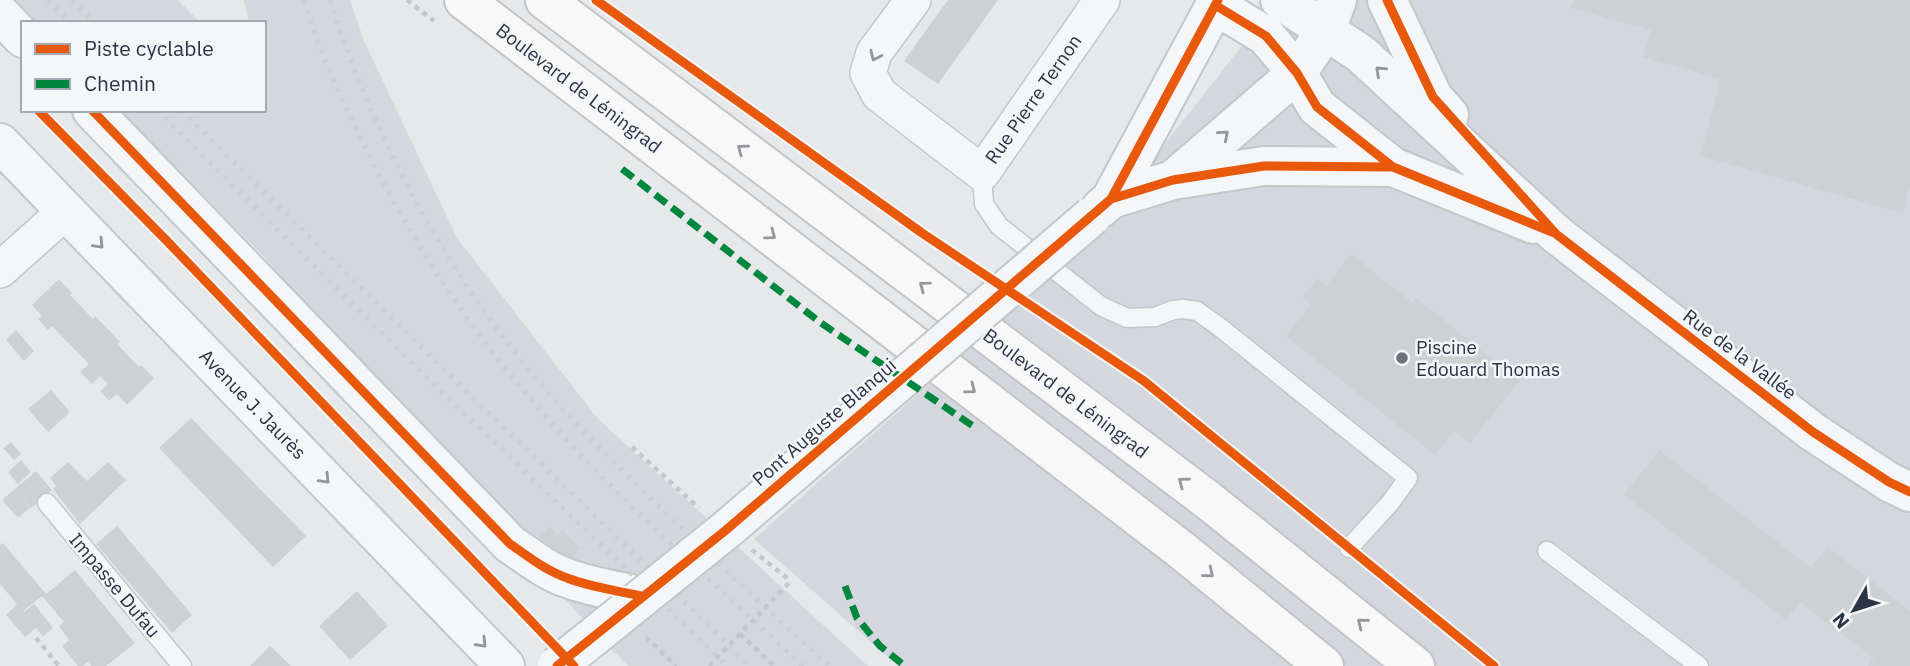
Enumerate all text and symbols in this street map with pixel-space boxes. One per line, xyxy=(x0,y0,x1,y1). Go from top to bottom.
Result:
street label: Boulevard de Léningrad xyxy=(491,18,667,158)
legend xyxy=(21,21,266,112)
street label: Rue Pierre Ternon xyxy=(979,30,1087,168)
text: Piste cyclable xyxy=(84,34,214,62)
one-way arrow xyxy=(869,49,883,61)
one-way arrow xyxy=(1375,67,1388,79)
text: Chemin xyxy=(84,69,156,97)
one-way arrow xyxy=(1216,131,1229,143)
one-way arrow xyxy=(737,144,750,157)
one-way arrow xyxy=(763,227,776,240)
one-way arrow xyxy=(90,236,103,249)
one-way arrow xyxy=(919,281,931,294)
street label: Rue de la Vallée xyxy=(1679,304,1801,404)
street label: Boulevard de Léningrad xyxy=(978,323,1154,463)
place label: Piscine Edouard Thomas xyxy=(1416,335,1560,381)
street label: Avenue J. Jaurès xyxy=(194,344,312,464)
marker: Piscine Edouard Thomas xyxy=(1394,350,1410,366)
street label: Pont Auguste Blanqui xyxy=(747,353,901,491)
one-way arrow xyxy=(963,380,976,393)
one-way arrow xyxy=(316,470,329,483)
one-way arrow xyxy=(1179,477,1191,490)
street label: Impasse Dufau xyxy=(64,528,166,642)
one-way arrow xyxy=(1202,564,1214,577)
north arrow xyxy=(1819,575,1889,645)
text: N xyxy=(1827,608,1854,634)
one-way arrow xyxy=(1357,619,1370,631)
one-way arrow xyxy=(474,635,487,648)

